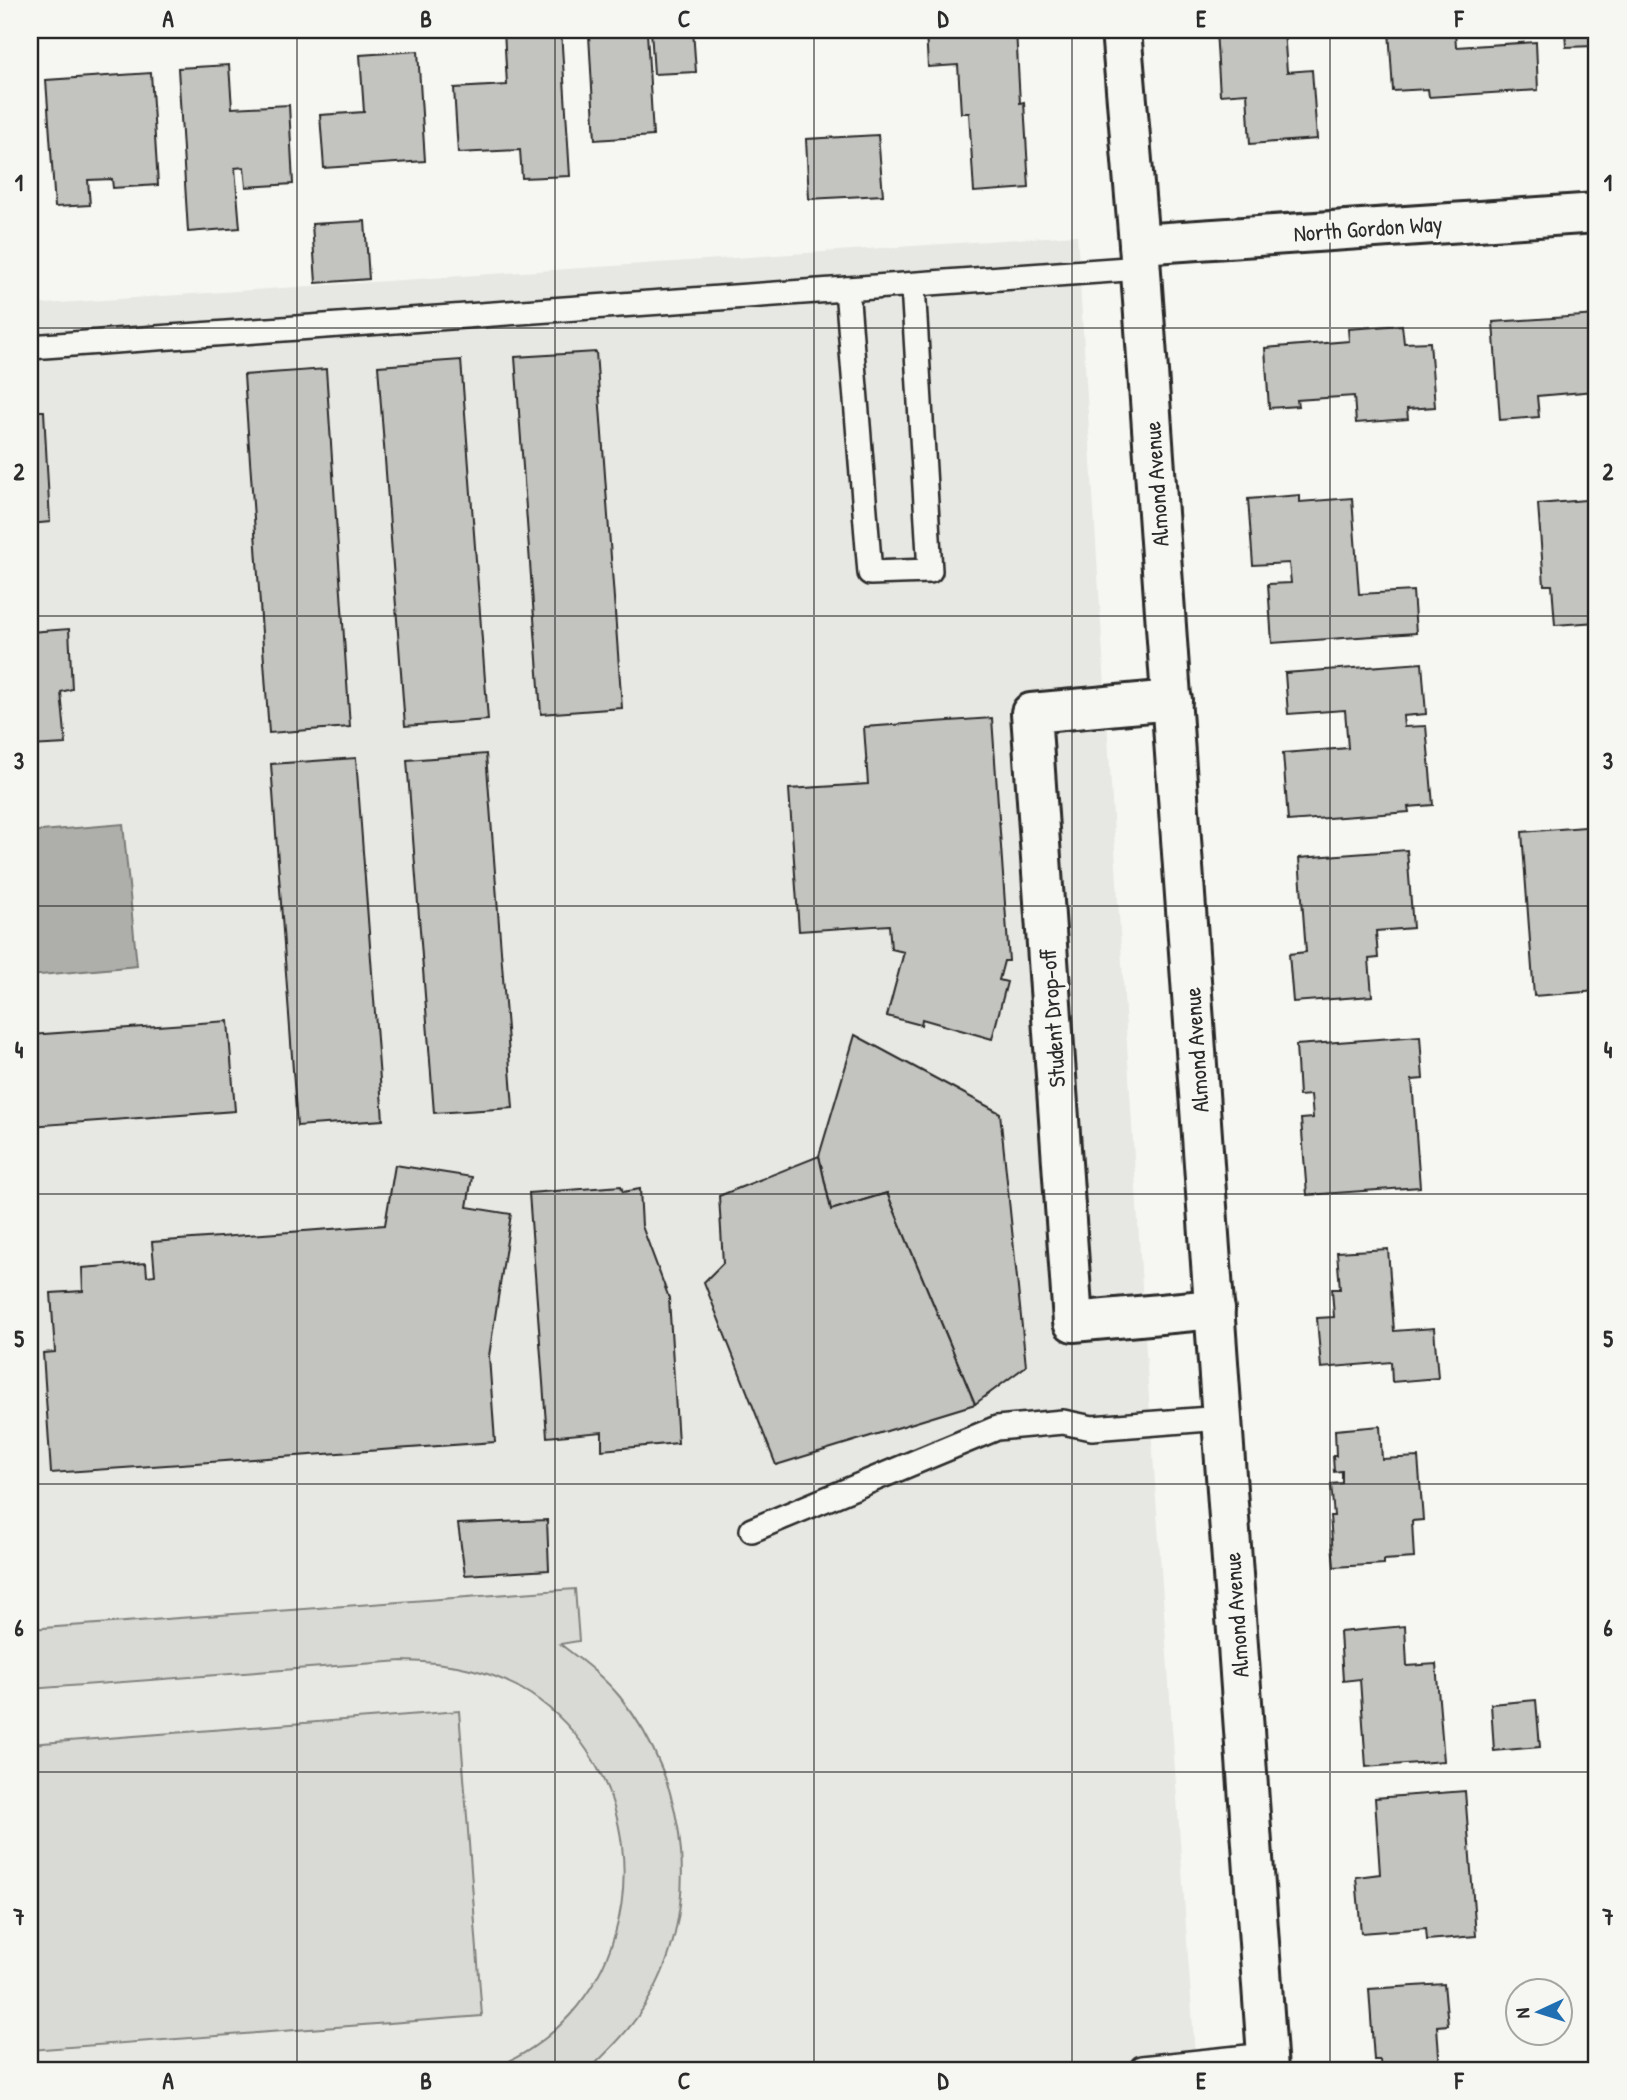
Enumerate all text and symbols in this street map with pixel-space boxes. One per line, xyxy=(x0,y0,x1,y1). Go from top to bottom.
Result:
text: A xyxy=(162,3,174,34)
text: B xyxy=(420,3,432,34)
text: C xyxy=(678,3,690,34)
text: D xyxy=(938,3,950,34)
text: E xyxy=(1196,3,1207,34)
text: F xyxy=(1454,3,1465,34)
text: 1 xyxy=(15,167,23,198)
text: 1 xyxy=(1604,167,1612,198)
street label: North Gordon Way xyxy=(1292,207,1444,249)
street label: Almond Avenue xyxy=(1136,420,1176,548)
text: 2 xyxy=(14,456,25,487)
text: 2 xyxy=(1603,456,1614,487)
text: 3 xyxy=(14,745,24,776)
text: 3 xyxy=(1603,745,1613,776)
street label: Student Drop-off xyxy=(1032,948,1072,1088)
street label: Almond Avenue xyxy=(1176,986,1216,1114)
text: 4 xyxy=(15,1034,24,1065)
text: 4 xyxy=(1604,1034,1613,1065)
text: 5 xyxy=(14,1323,24,1354)
text: 5 xyxy=(1603,1323,1613,1354)
street label: Almond Avenue xyxy=(1216,1551,1256,1679)
text: 6 xyxy=(14,1612,24,1643)
text: 6 xyxy=(1603,1612,1613,1643)
text: 7 xyxy=(12,1901,25,1932)
text: 7 xyxy=(1601,1901,1614,1932)
north arrow xyxy=(1504,1978,1574,2048)
text: N xyxy=(1509,2007,1535,2019)
text: A xyxy=(162,2065,174,2096)
text: B xyxy=(420,2065,432,2096)
text: C xyxy=(678,2065,690,2096)
text: D xyxy=(938,2065,950,2096)
text: E xyxy=(1196,2065,1207,2096)
text: F xyxy=(1454,2065,1465,2096)

